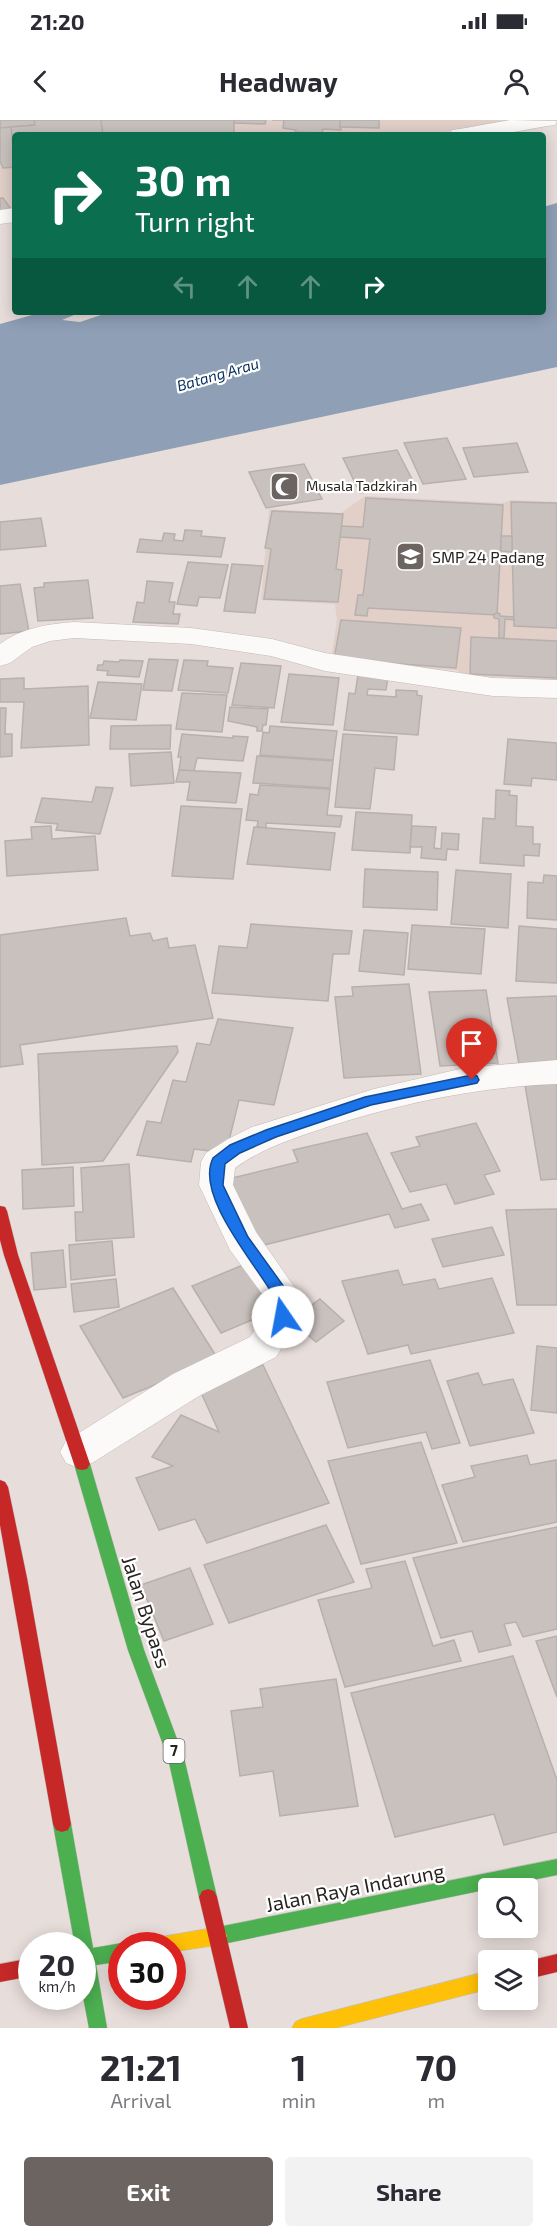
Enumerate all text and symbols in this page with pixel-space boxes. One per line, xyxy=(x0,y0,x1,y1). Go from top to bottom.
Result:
text: 21:20 xyxy=(30,8,85,34)
icon: back xyxy=(24,65,57,98)
text: Headway xyxy=(219,65,338,97)
icon: person xyxy=(500,65,533,98)
text: 30 m xyxy=(135,154,231,204)
icon: right xyxy=(36,156,114,234)
text: Turn right xyxy=(135,205,255,237)
icon: left xyxy=(168,270,201,303)
icon: ahead xyxy=(231,270,264,303)
icon: ahead xyxy=(294,270,327,303)
icon: right xyxy=(357,270,390,303)
water label: Batang Arau xyxy=(175,354,261,394)
mosque icon: Musala Tadzkirah xyxy=(269,470,301,502)
place label: Musala Tadzkirah xyxy=(306,477,417,494)
school or university icon: SMP 24 Padang xyxy=(395,541,427,573)
place label: SMP 24 Padang xyxy=(432,547,545,566)
pin xyxy=(446,1018,497,1080)
icon: arrive xyxy=(455,1027,488,1060)
position arrow xyxy=(251,1285,315,1349)
street label: Jalan Bypass xyxy=(118,1553,176,1671)
road number: 7 xyxy=(164,1739,184,1763)
street label: Jalan Raya Indarung xyxy=(263,1858,446,1916)
map controls xyxy=(478,1878,538,2010)
button: search xyxy=(478,1878,538,1938)
speed limit sign: 30 xyxy=(108,1932,186,2010)
text: 20 xyxy=(39,1946,75,1982)
button: layers xyxy=(478,1950,538,2010)
text: km/h xyxy=(38,1977,76,1995)
text: 21:21 xyxy=(100,2045,182,2088)
text: 1 xyxy=(291,2045,307,2088)
text: 70 xyxy=(416,2045,457,2088)
text: Arrival xyxy=(110,2088,171,2112)
text: min xyxy=(282,2088,316,2112)
text: m xyxy=(428,2088,445,2112)
button: Exit xyxy=(24,2157,273,2226)
button: Share xyxy=(285,2157,533,2226)

